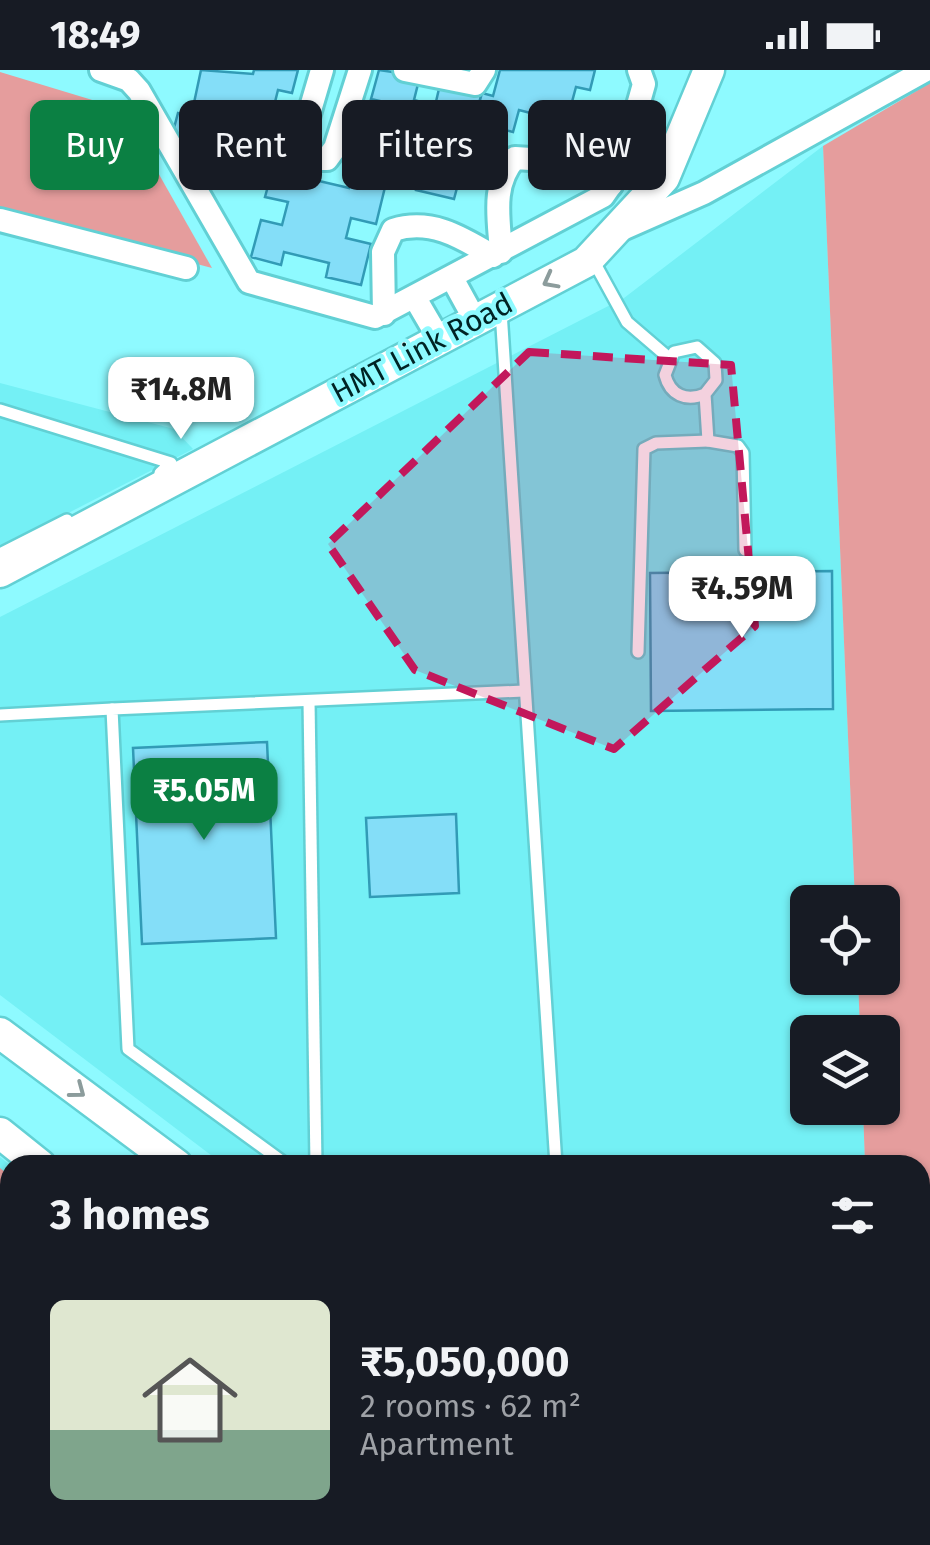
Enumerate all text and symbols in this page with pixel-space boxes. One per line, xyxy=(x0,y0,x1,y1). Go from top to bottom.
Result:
text: 18:49 xyxy=(50,12,141,58)
chip: Buy xyxy=(30,100,159,190)
chip: Rent xyxy=(179,100,322,190)
chip: Filters xyxy=(342,100,508,190)
chip: New xyxy=(528,100,666,190)
one-way arrow xyxy=(542,269,560,288)
street label: HMT Link Road xyxy=(325,285,519,411)
pin: ₹14.8M xyxy=(100,357,262,442)
text: ₹14.8M xyxy=(130,370,232,408)
pin: ₹4.59M xyxy=(661,556,823,641)
text: ₹4.59M xyxy=(691,569,793,607)
pin: ₹5.05M xyxy=(123,758,285,843)
text: ₹5.05M xyxy=(153,771,255,809)
map controls xyxy=(790,885,900,1125)
button: locate xyxy=(790,885,900,995)
button: layers xyxy=(790,1015,900,1125)
one-way arrow xyxy=(67,1079,85,1097)
icon: filters xyxy=(825,1188,880,1243)
text: 3 homes xyxy=(50,1190,210,1240)
text: ₹5,050,000 xyxy=(360,1337,570,1387)
icon: home xyxy=(130,1340,250,1460)
text: 2 rooms · 62 m² xyxy=(360,1387,581,1425)
text: Apartment xyxy=(360,1425,514,1463)

